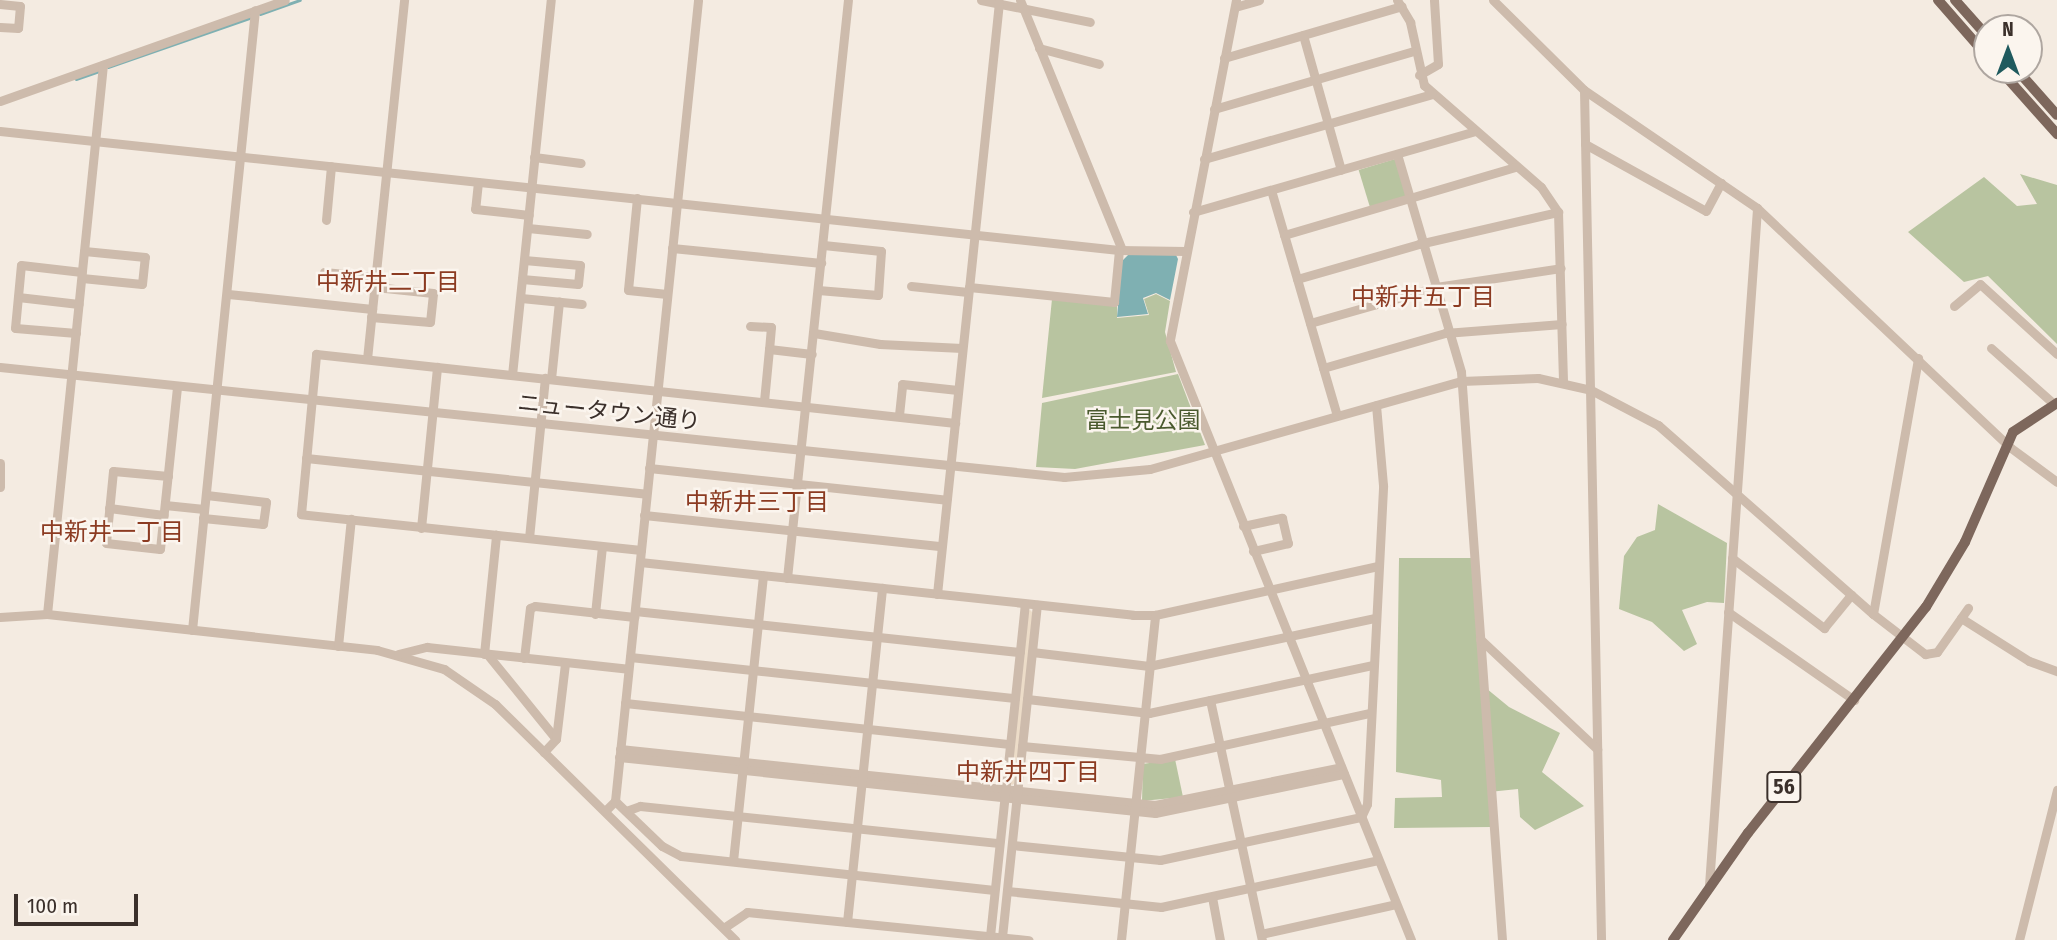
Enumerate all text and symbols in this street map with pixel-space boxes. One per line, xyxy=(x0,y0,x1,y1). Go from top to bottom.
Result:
north arrow xyxy=(1973,14,2043,84)
text: N xyxy=(2002,18,2014,41)
district label: 中新井二丁目 xyxy=(316,269,460,297)
district label: 中新井五丁目 xyxy=(1351,284,1495,312)
street label: ニュータウン通り xyxy=(516,389,702,435)
park label: 富士見公園 xyxy=(1086,406,1200,434)
district label: 中新井三丁目 xyxy=(685,489,829,517)
district label: 中新井一丁目 xyxy=(40,519,184,547)
district label: 中新井四丁目 xyxy=(956,759,1100,787)
road number: 56 xyxy=(1765,770,1803,804)
scale bar xyxy=(18,880,142,924)
text: 100 m xyxy=(27,893,78,919)

